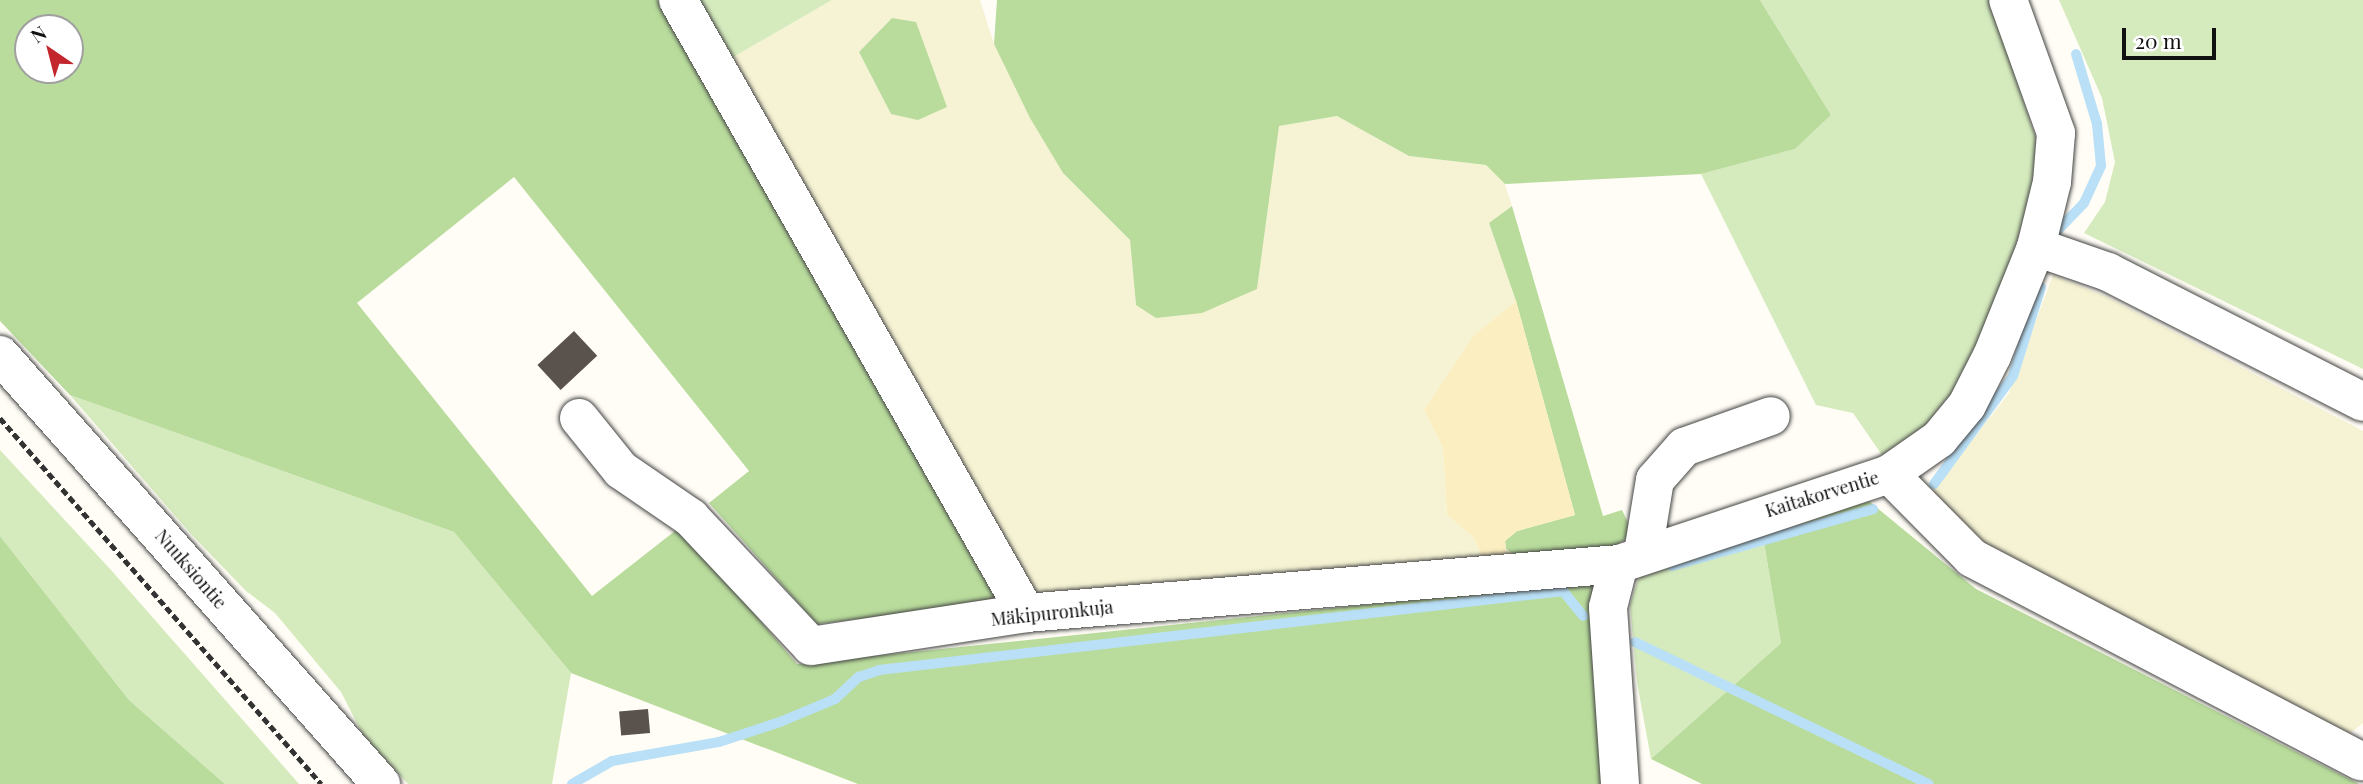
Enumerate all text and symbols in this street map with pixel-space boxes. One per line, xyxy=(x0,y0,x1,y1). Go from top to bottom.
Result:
north arrow xyxy=(14,14,84,84)
scale bar xyxy=(2125,14,2220,58)
text: N xyxy=(25,19,51,48)
text: 20 m xyxy=(2135,26,2182,54)
street label: Kaitakorventie xyxy=(1762,466,1882,522)
street label: Nuuksiontie xyxy=(151,525,231,613)
street label: Mäkipuronkuja xyxy=(990,596,1114,630)

